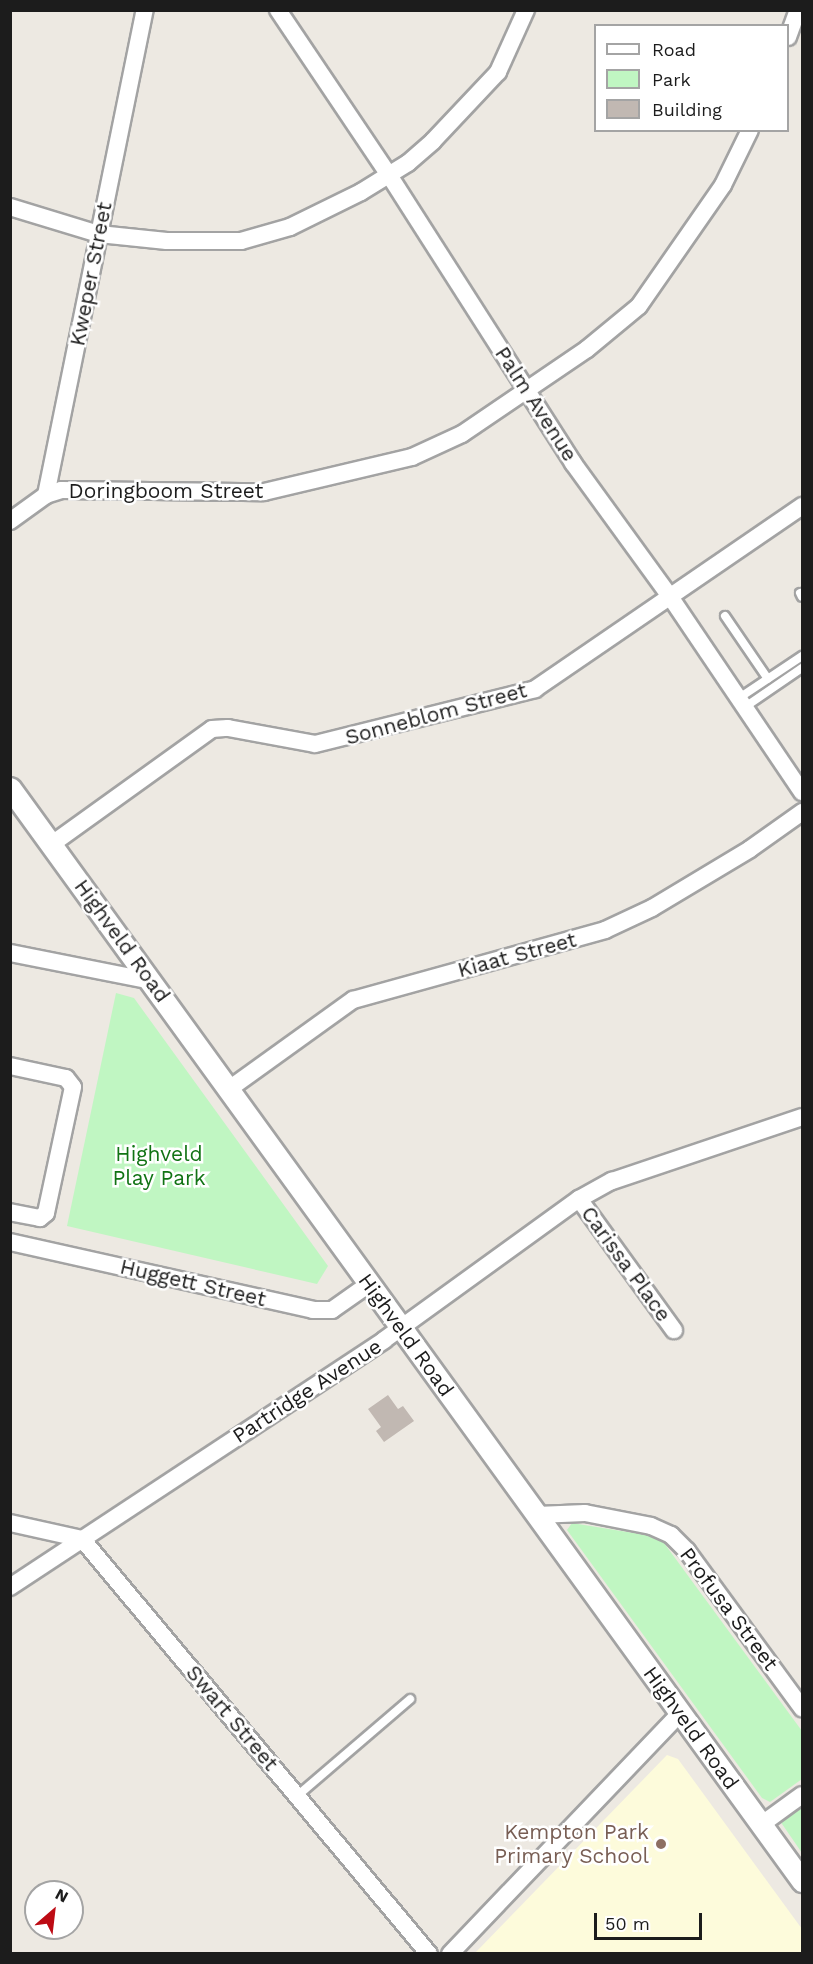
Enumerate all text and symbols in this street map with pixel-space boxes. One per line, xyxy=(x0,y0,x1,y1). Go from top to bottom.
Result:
legend xyxy=(594,24,789,132)
text: Road xyxy=(652,39,696,60)
text: Park xyxy=(652,69,691,90)
text: Building xyxy=(652,99,722,120)
street label: Kweper Street xyxy=(65,200,117,348)
street label: Palm Avenue xyxy=(489,342,583,466)
street label: Doringboom Street xyxy=(69,478,263,504)
street label: Sonneblom Street xyxy=(343,678,529,750)
street label: Highveld Road xyxy=(69,875,175,1007)
street label: Kiaat Street xyxy=(455,927,579,983)
park label: Highveld Play Park xyxy=(112,1141,206,1191)
street label: Carissa Place xyxy=(576,1201,676,1327)
street label: Huggett Street xyxy=(118,1254,268,1312)
street label: Highveld Road xyxy=(353,1269,459,1401)
street label: Partridge Avenue xyxy=(227,1333,387,1449)
street label: Profusa Street xyxy=(674,1542,784,1676)
street label: Swart Street xyxy=(181,1660,283,1776)
street label: Highveld Road xyxy=(638,1662,744,1794)
place label: Kempton Park Primary School xyxy=(494,1819,649,1869)
marker: Kempton Park Primary School xyxy=(654,1837,668,1851)
north arrow xyxy=(24,1880,84,1940)
text: N xyxy=(52,1884,71,1907)
scale bar xyxy=(597,1901,705,1939)
text: 50 m xyxy=(605,1913,650,1934)

